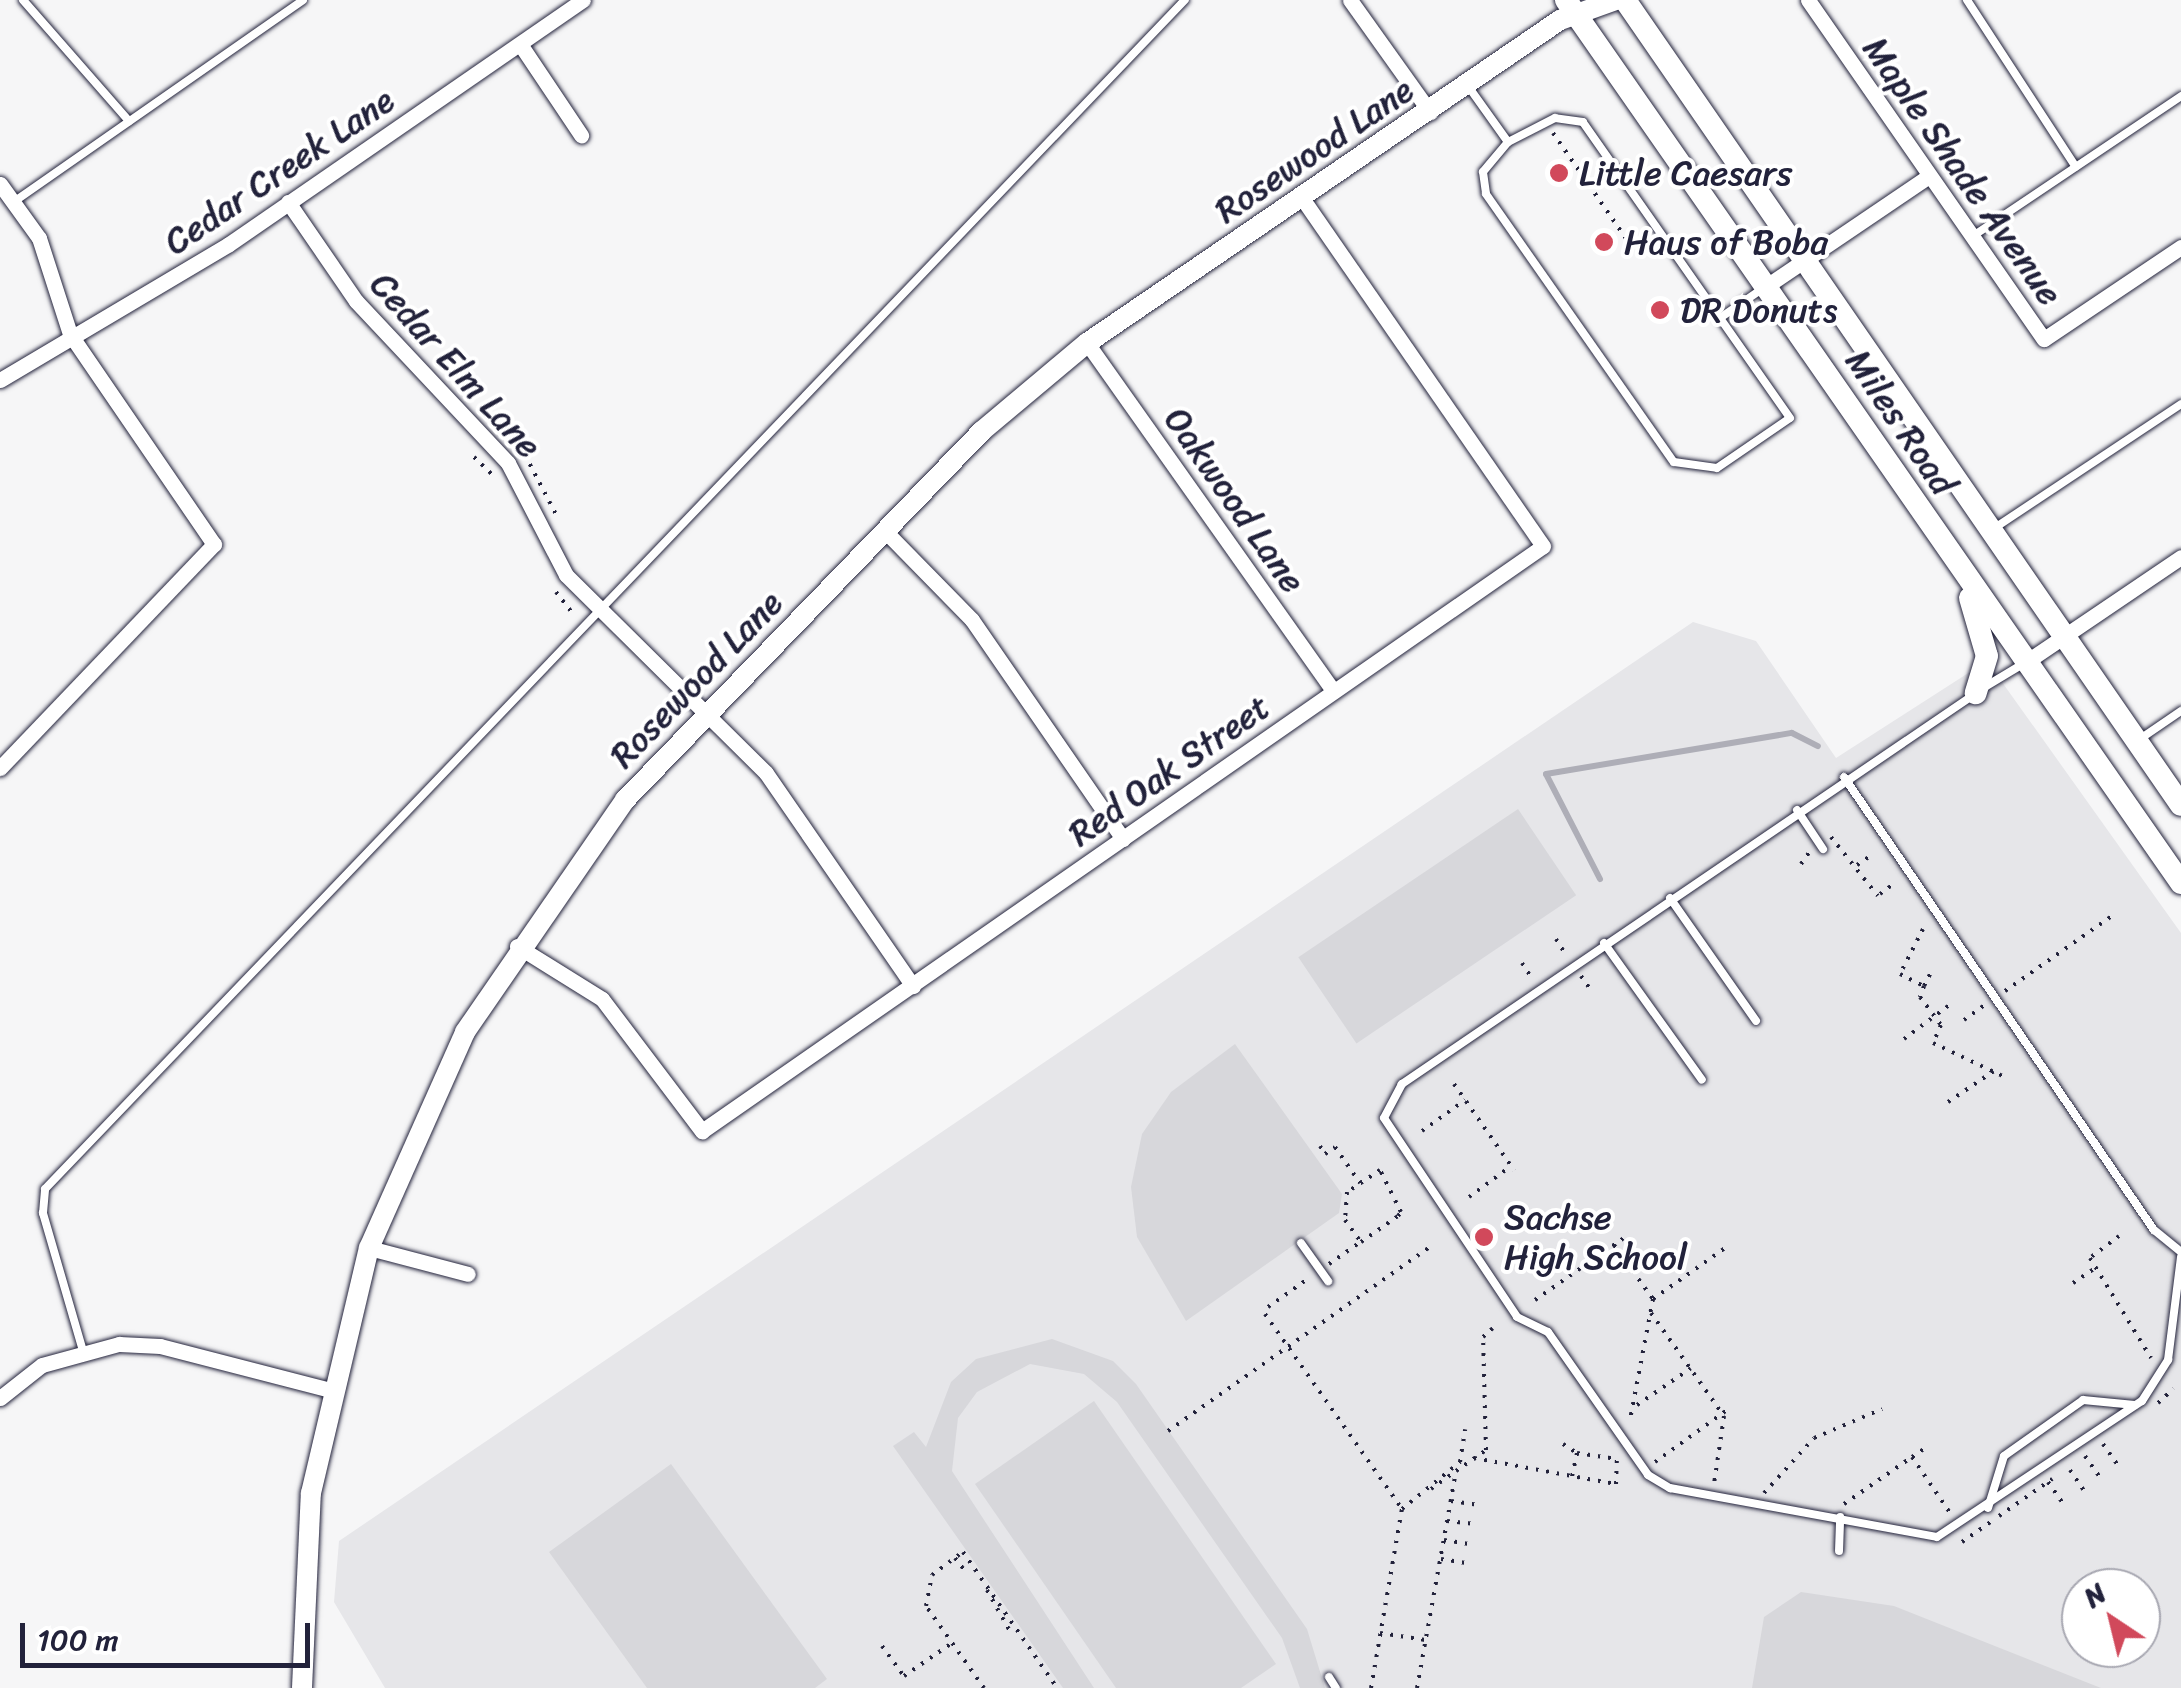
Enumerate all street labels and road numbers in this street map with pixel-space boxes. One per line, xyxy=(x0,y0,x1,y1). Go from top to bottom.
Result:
street label: Maple Shade Avenue xyxy=(1855,29,2071,313)
street label: Rosewood Lane xyxy=(1207,68,1421,232)
street label: Cedar Creek Lane xyxy=(155,78,403,264)
street label: Cedar Elm Lane xyxy=(362,264,550,466)
street label: Miles Road xyxy=(1837,341,1965,503)
street label: Oakwood Lane xyxy=(1156,399,1314,601)
street label: Rosewood Lane xyxy=(601,581,791,777)
street label: Red Oak Street xyxy=(1060,685,1278,855)

